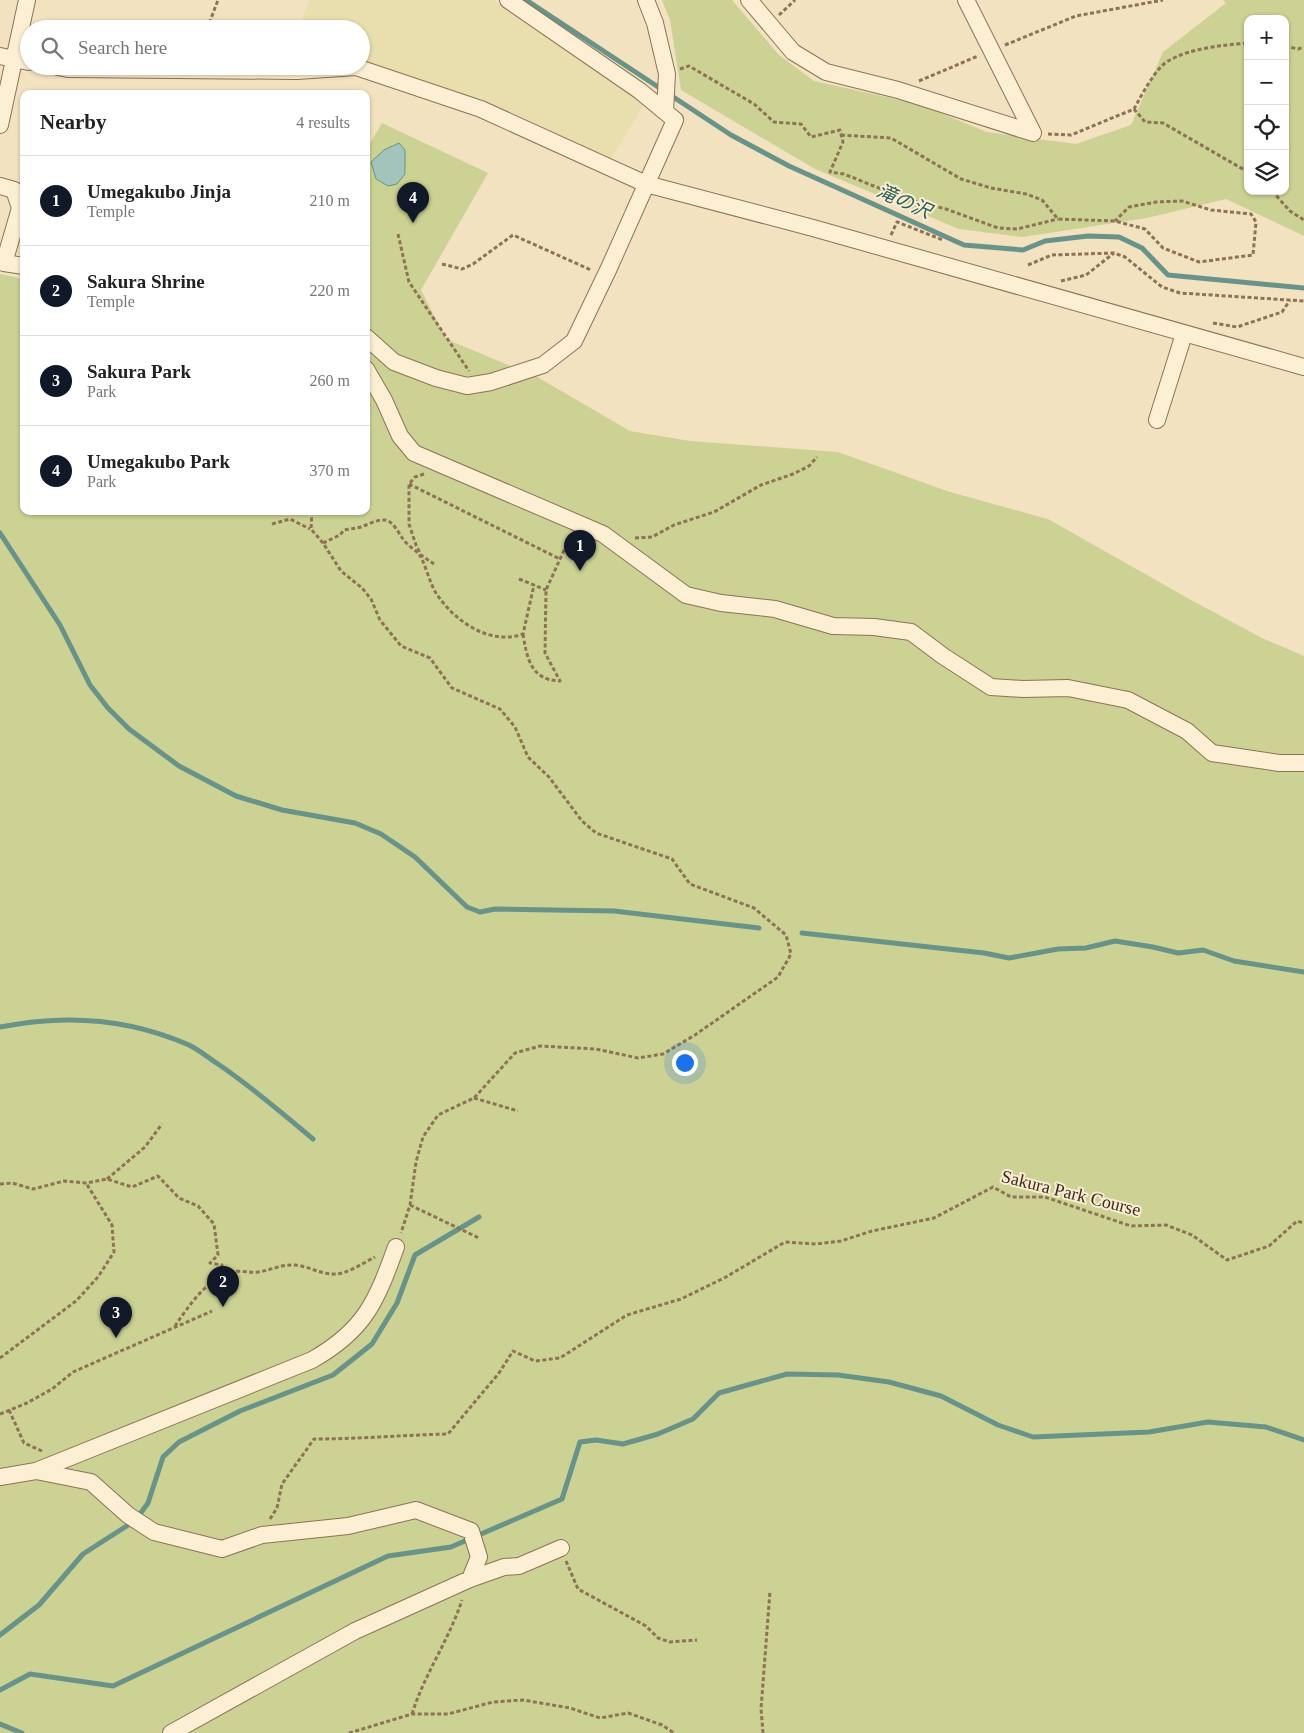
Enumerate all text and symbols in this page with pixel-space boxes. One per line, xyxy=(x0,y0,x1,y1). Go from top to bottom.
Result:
map controls xyxy=(1244,15,1289,195)
button: + xyxy=(1244,15,1289,60)
search box xyxy=(20,20,370,75)
icon: search xyxy=(38,34,66,62)
text: Search here xyxy=(78,37,167,58)
button: − xyxy=(1244,60,1289,105)
button: locate xyxy=(1244,105,1289,150)
text: Nearby xyxy=(40,110,107,134)
text: 4 results xyxy=(296,114,350,131)
button: layers xyxy=(1244,150,1289,195)
water label: 滝の沢 xyxy=(874,180,937,223)
text: Umegakubo Jinja xyxy=(87,181,231,202)
pin: 4 xyxy=(397,182,429,223)
text: 1 xyxy=(52,192,60,209)
text: 210 m xyxy=(310,192,350,209)
text: Temple xyxy=(87,203,135,220)
text: Sakura Shrine xyxy=(87,271,205,292)
text: 2 xyxy=(52,282,60,299)
text: 220 m xyxy=(310,282,350,299)
text: Temple xyxy=(87,293,135,310)
text: Sakura Park xyxy=(87,361,191,382)
text: 3 xyxy=(52,372,60,389)
text: 260 m xyxy=(310,372,350,389)
text: Park xyxy=(87,383,116,400)
text: Umegakubo Park xyxy=(87,451,230,472)
text: 4 xyxy=(52,462,60,479)
text: 370 m xyxy=(310,462,350,479)
text: Park xyxy=(87,473,116,490)
pin: 1 xyxy=(564,530,596,571)
your location xyxy=(672,1050,698,1076)
street label: Sakura Park Course xyxy=(999,1166,1143,1220)
pin: 2 xyxy=(207,1266,239,1307)
pin: 3 xyxy=(100,1297,132,1338)

